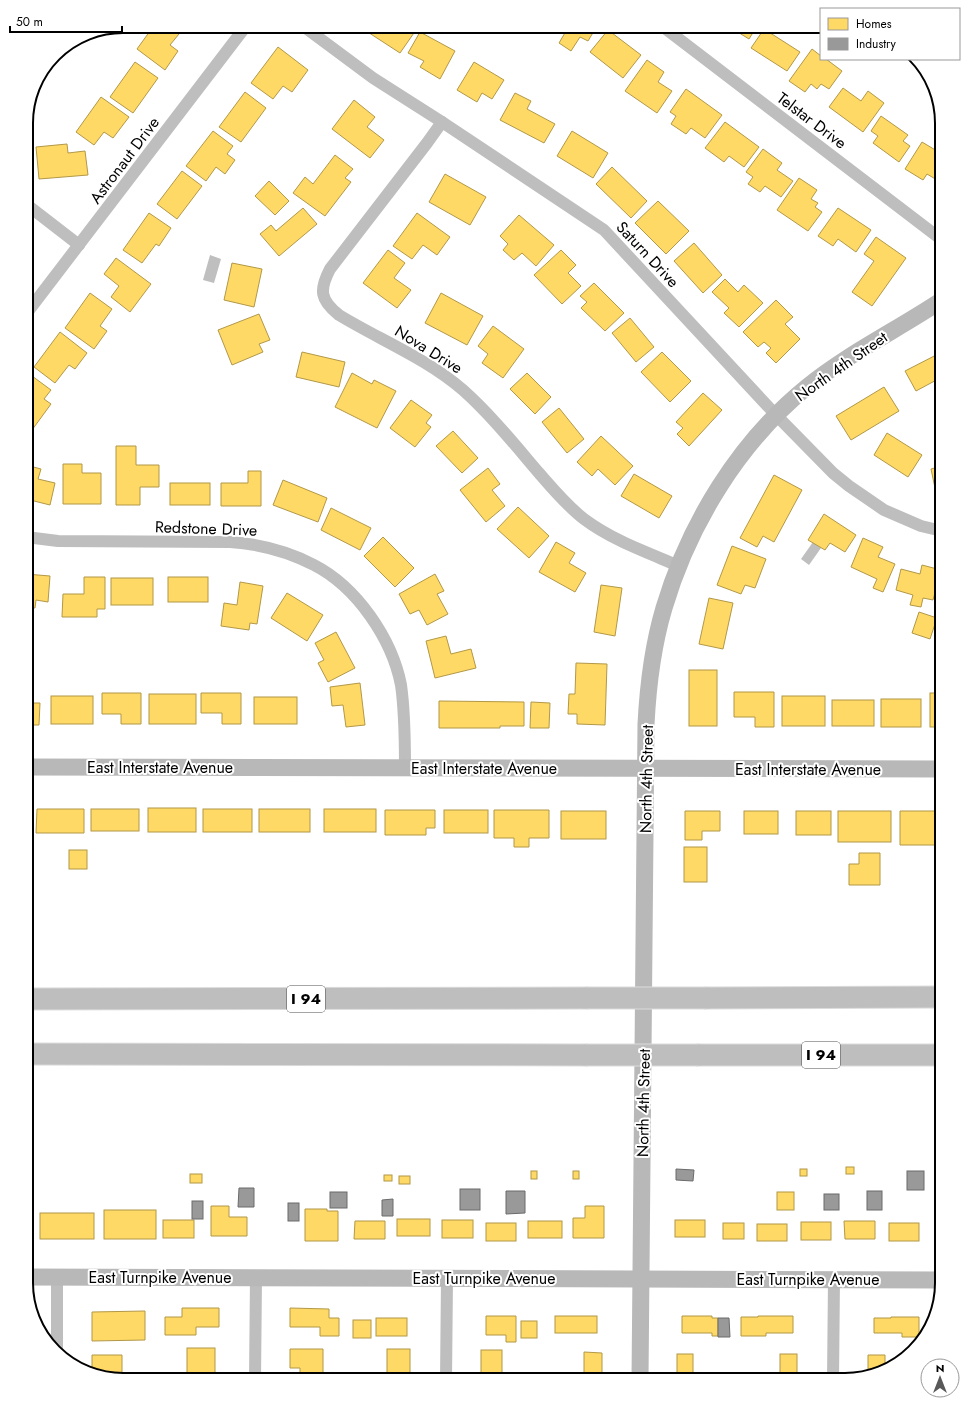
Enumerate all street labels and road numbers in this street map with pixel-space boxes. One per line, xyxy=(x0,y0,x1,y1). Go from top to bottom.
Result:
street label: Telstar Drive xyxy=(772,87,851,154)
street label: Astronaut Drive xyxy=(84,112,165,209)
street label: Saturn Drive xyxy=(611,216,684,293)
street label: Nova Drive xyxy=(390,320,467,379)
street label: North 4th Street xyxy=(790,326,892,407)
street label: Redstone Drive xyxy=(154,515,258,542)
street label: North 4th Street xyxy=(634,725,659,833)
street label: East Interstate Avenue xyxy=(87,756,233,779)
street label: East Interstate Avenue xyxy=(411,757,557,780)
street label: East Interstate Avenue xyxy=(735,758,881,781)
road number: I 94 xyxy=(287,986,325,1012)
road number: I 94 xyxy=(802,1042,840,1068)
street label: North 4th Street xyxy=(631,1049,656,1157)
street label: East Turnpike Avenue xyxy=(89,1266,232,1289)
street label: East Turnpike Avenue xyxy=(413,1267,556,1290)
street label: East Turnpike Avenue xyxy=(737,1268,880,1291)

